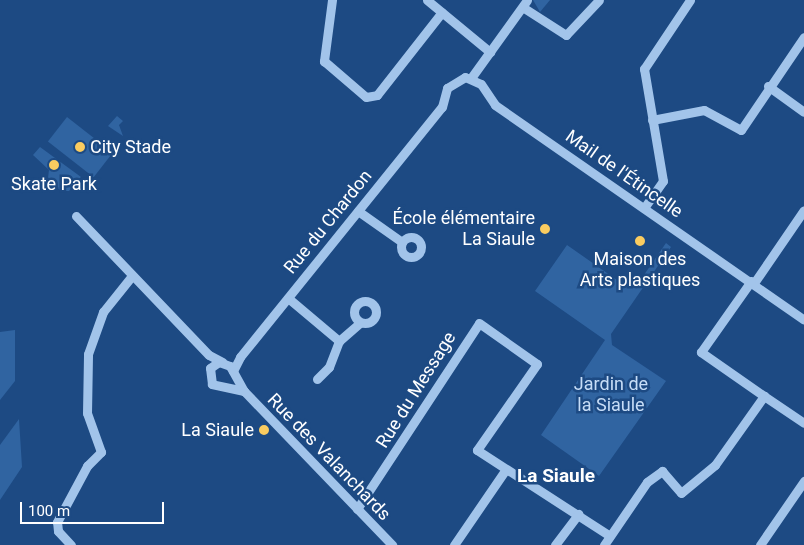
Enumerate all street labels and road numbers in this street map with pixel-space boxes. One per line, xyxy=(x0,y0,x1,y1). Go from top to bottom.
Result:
street label: Mail de l'Étincelle xyxy=(561,126,687,222)
street label: Rue du Chardon xyxy=(280,166,376,278)
street label: Rue du Message xyxy=(372,328,460,452)
street label: Rue des Valanchards xyxy=(263,389,395,525)

